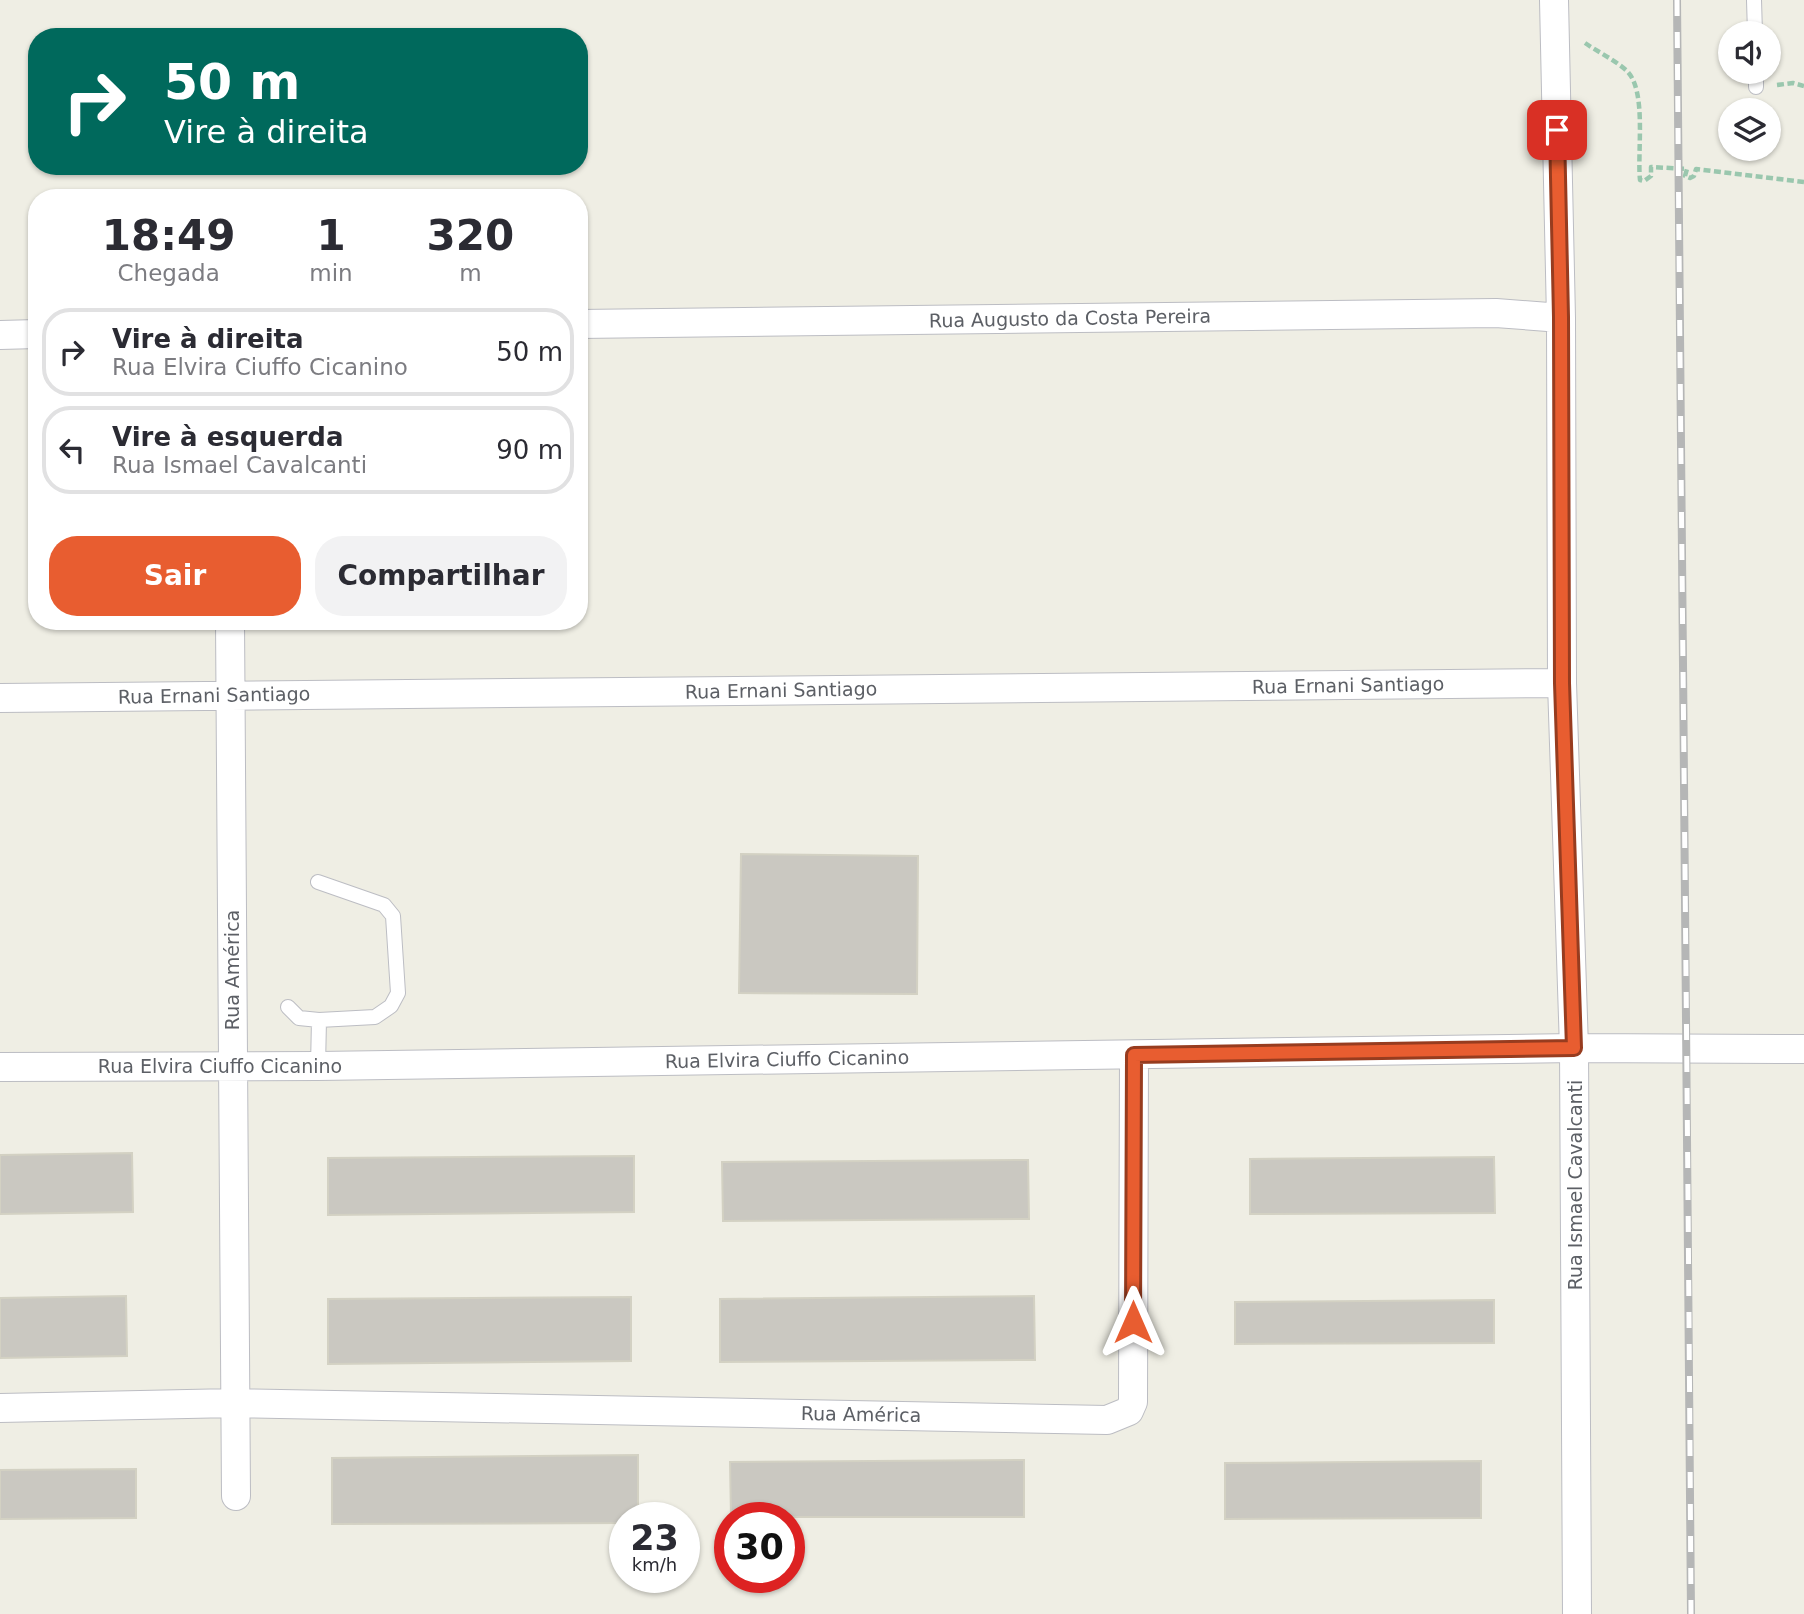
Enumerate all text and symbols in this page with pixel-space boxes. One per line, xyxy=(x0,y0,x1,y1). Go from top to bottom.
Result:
map controls xyxy=(1718,21,1781,161)
button: sound xyxy=(1718,21,1781,84)
text: 50 m xyxy=(164,54,300,111)
icon: right xyxy=(49,56,140,147)
button: layers xyxy=(1718,98,1781,161)
pin xyxy=(1527,100,1587,160)
icon: arrive xyxy=(1538,111,1576,149)
text: Vire à direita xyxy=(164,113,369,151)
text: 18:49 xyxy=(102,211,236,260)
text: 1 xyxy=(316,211,346,260)
text: 320 xyxy=(427,211,514,260)
text: Chegada xyxy=(118,260,220,286)
text: min xyxy=(309,260,353,286)
text: m xyxy=(459,260,482,286)
street label: Rua Augusto da Costa Pereira xyxy=(929,305,1211,331)
text: Vire à direita xyxy=(112,324,304,354)
icon: right xyxy=(53,333,91,371)
text: 50 m xyxy=(496,337,563,367)
text: Rua Elvira Ciuffo Cicanino xyxy=(112,354,408,380)
text: Vire à esquerda xyxy=(112,422,344,452)
icon: left xyxy=(53,431,91,469)
text: 90 m xyxy=(496,435,563,465)
text: Rua Ismael Cavalcanti xyxy=(112,452,367,478)
button: Sair xyxy=(49,536,301,616)
button: Compartilhar xyxy=(315,536,567,616)
street label: Rua Ernani Santiago xyxy=(1252,672,1444,698)
street label: Rua Ernani Santiago xyxy=(685,677,877,703)
street label: Rua Ernani Santiago xyxy=(118,682,310,708)
street label: Rua América xyxy=(221,910,243,1030)
street label: Rua Elvira Ciuffo Cicanino xyxy=(665,1046,909,1072)
street label: Rua Elvira Ciuffo Cicanino xyxy=(98,1055,342,1077)
street label: Rua Ismael Cavalcanti xyxy=(1564,1080,1586,1290)
position arrow xyxy=(1096,1285,1170,1359)
street label: Rua América xyxy=(801,1402,921,1426)
speed limit sign: 30 xyxy=(714,1502,805,1593)
text: 23 xyxy=(630,1518,679,1558)
text: km/h xyxy=(632,1554,677,1575)

